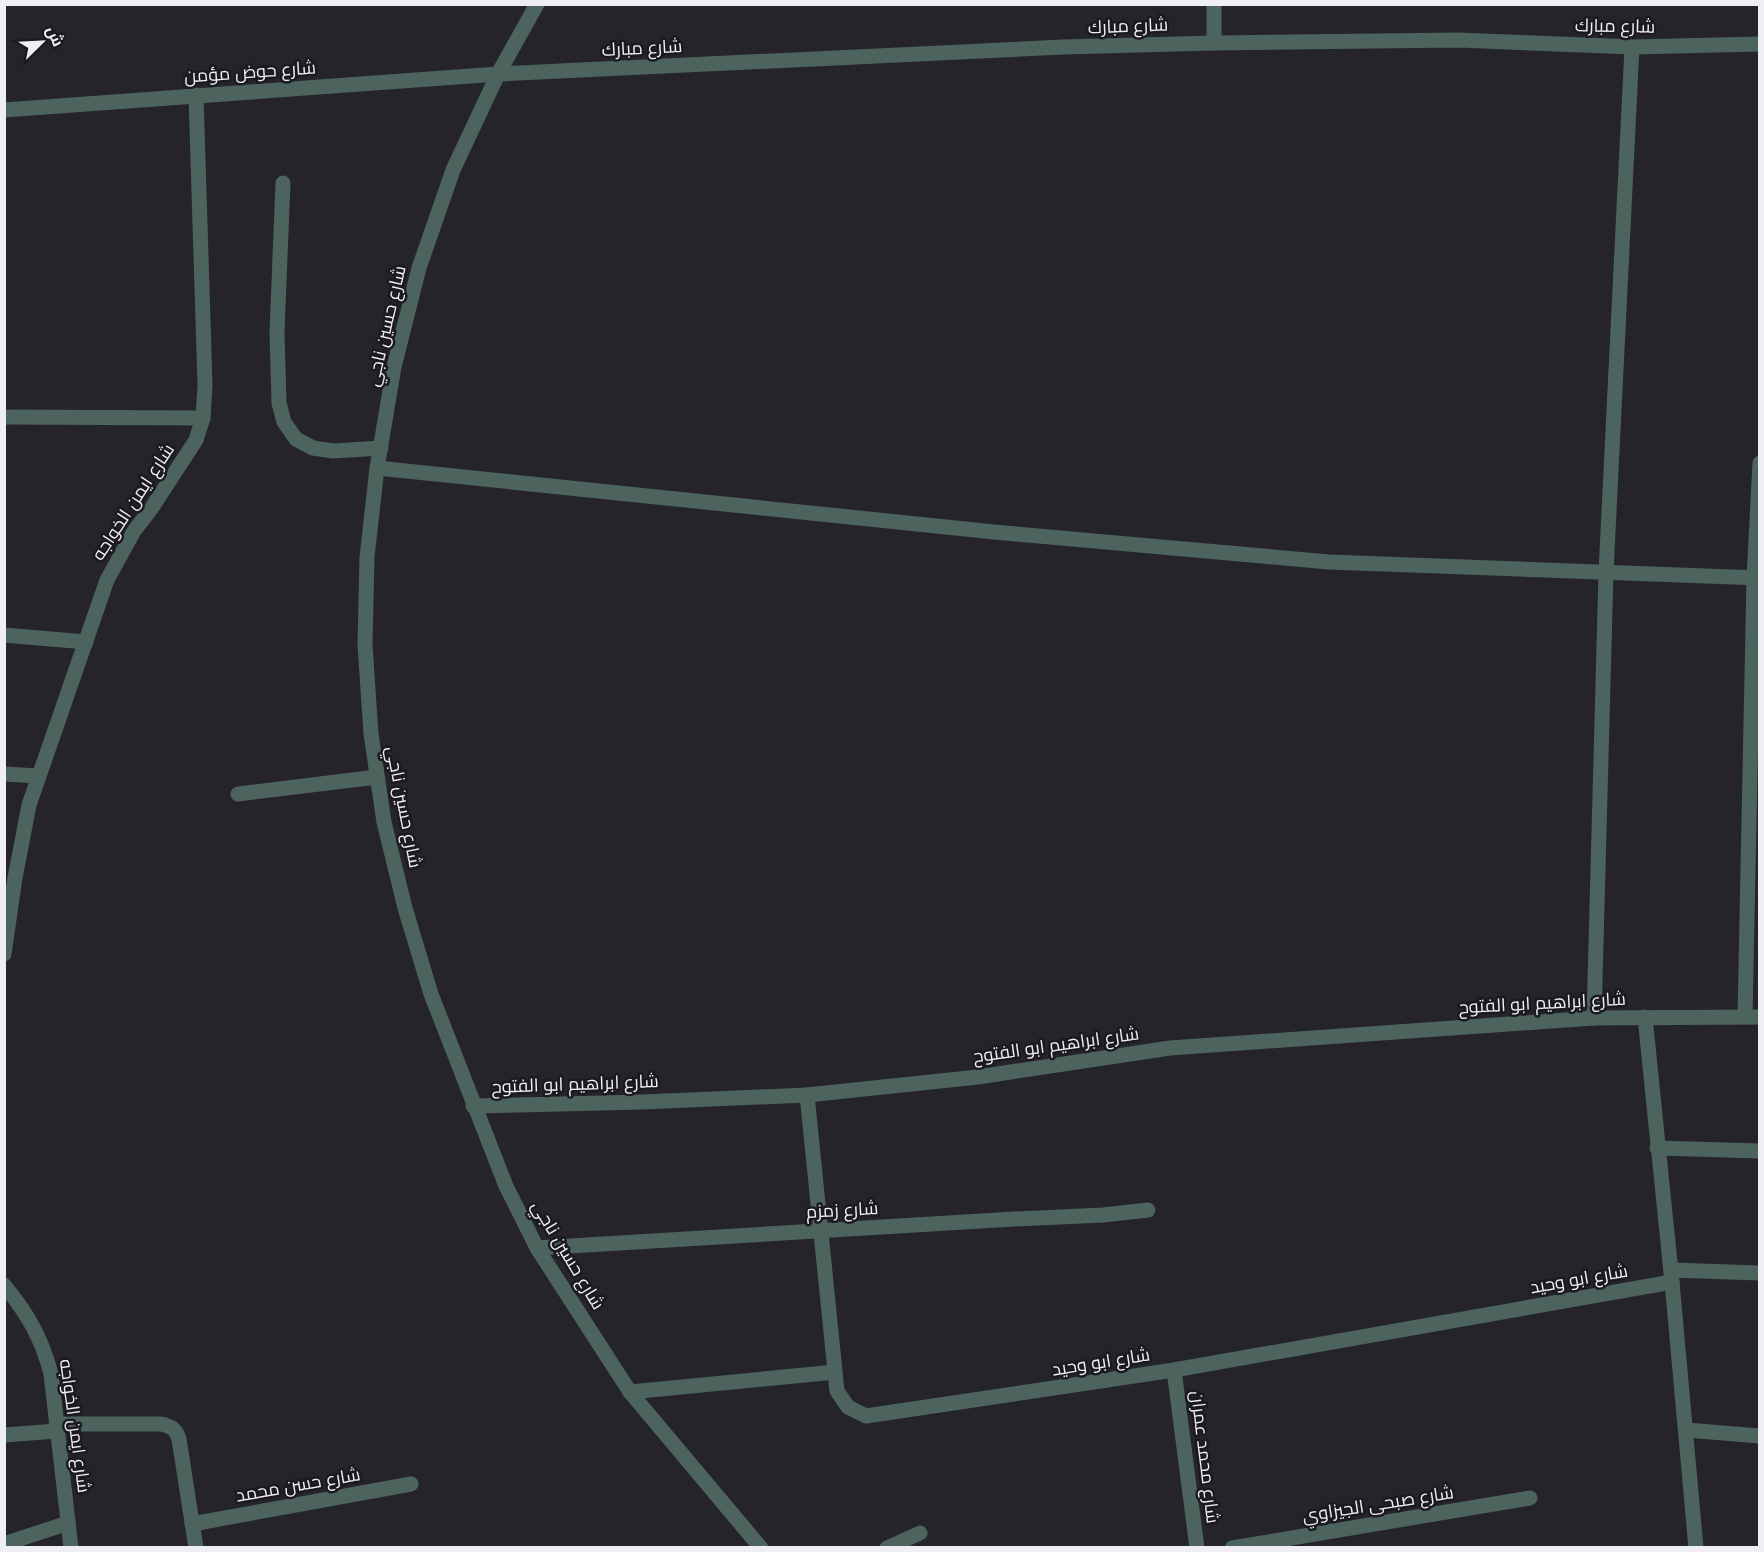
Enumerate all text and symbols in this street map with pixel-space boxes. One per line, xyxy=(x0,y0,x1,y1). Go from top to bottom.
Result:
north arrow xyxy=(12,12,72,72)
street label: شارع مبارك xyxy=(1087,13,1169,39)
street label: شارع مبارك xyxy=(1575,13,1655,39)
text: ش xyxy=(41,22,69,50)
street label: شارع مبارك xyxy=(601,34,683,62)
street label: شارع حوض مؤمن xyxy=(183,55,317,89)
street label: شارع حسين ناجي xyxy=(360,263,414,389)
street label: شارع ايمن الخواجه xyxy=(86,439,180,565)
street label: شارع حسين ناجي xyxy=(378,744,428,870)
street label: شارع ابراهيم ابو الفتوح xyxy=(1458,987,1626,1019)
street label: شارع ابراهيم ابو الفتوح xyxy=(971,1021,1141,1069)
street label: شارع ابراهيم ابو الفتوح xyxy=(491,1069,659,1099)
street label: شارع حسين ناجي xyxy=(524,1196,610,1315)
street label: شارع زمزم xyxy=(805,1196,879,1224)
street label: شارع ابو وحيد xyxy=(1528,1259,1630,1299)
street label: شارع ابو وحيد xyxy=(1050,1342,1152,1382)
street label: شارع ايمن الخواجه xyxy=(54,1358,96,1494)
street label: شارع محمد عمران xyxy=(1185,1389,1225,1525)
street label: شارع حسن محمد xyxy=(234,1462,362,1508)
street label: شارع صبحى الجيزاوي xyxy=(1301,1480,1456,1530)

